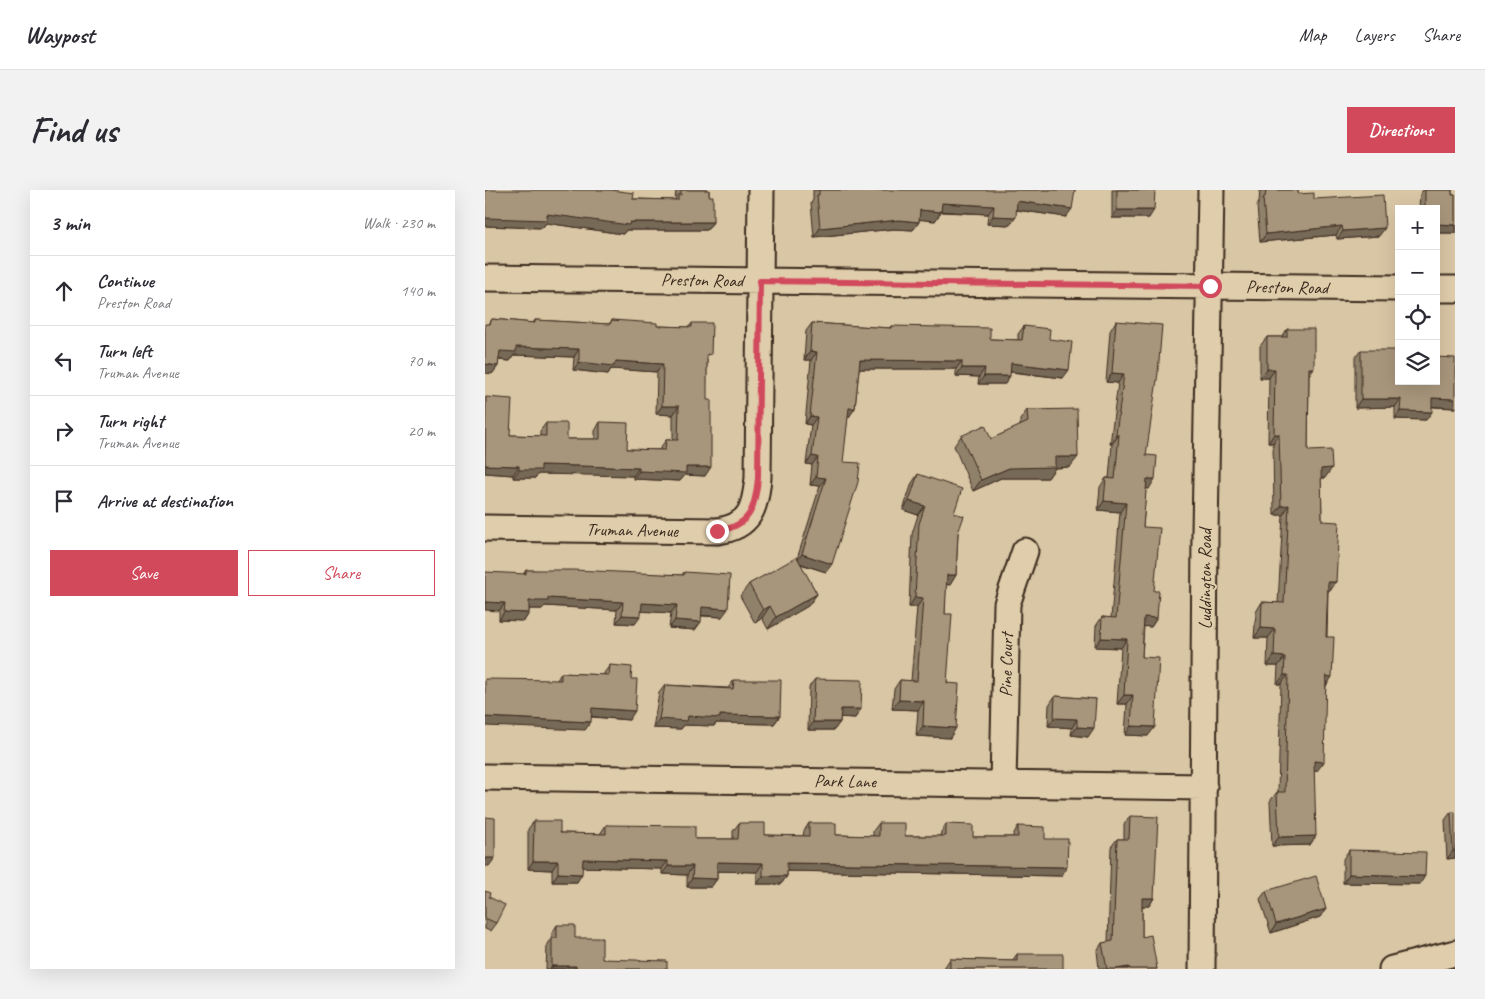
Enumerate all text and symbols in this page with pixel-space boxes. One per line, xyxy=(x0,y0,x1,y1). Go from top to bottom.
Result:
text: Waypost xyxy=(25,20,95,50)
text: Map xyxy=(1299,24,1327,46)
text: Layers xyxy=(1355,24,1394,46)
text: Share xyxy=(1422,24,1460,46)
button: Directions xyxy=(1347,107,1455,153)
text: Find us xyxy=(30,108,117,153)
map controls xyxy=(1395,205,1440,385)
button: + xyxy=(1395,205,1440,250)
text: 3 min xyxy=(50,210,90,236)
text: Walk · 230 m xyxy=(363,213,435,233)
button: − xyxy=(1395,250,1440,295)
street label: Preston Road xyxy=(661,268,746,292)
text: Continue xyxy=(97,269,154,293)
route start xyxy=(1199,275,1222,298)
street label: Preston Road xyxy=(1246,275,1331,299)
icon: ahead xyxy=(50,277,78,305)
text: 140 m xyxy=(401,281,435,301)
text: Preston Road xyxy=(97,293,170,313)
button: locate xyxy=(1395,295,1440,340)
text: Turn left xyxy=(97,339,152,363)
button: layers xyxy=(1395,340,1440,385)
icon: left xyxy=(50,347,78,375)
text: 70 m xyxy=(408,351,435,371)
text: Truman Avenue xyxy=(97,363,179,383)
text: Turn right xyxy=(97,409,164,433)
icon: right xyxy=(50,417,78,445)
text: 20 m xyxy=(408,421,435,441)
text: Truman Avenue xyxy=(97,433,179,453)
icon: arrive xyxy=(50,487,78,515)
text: Arrive at destination xyxy=(97,489,233,513)
street label: Truman Avenue xyxy=(586,518,679,542)
route end xyxy=(706,520,729,543)
street label: Luddington Road xyxy=(1194,526,1216,629)
button: Save xyxy=(50,550,238,596)
button: Share xyxy=(248,550,435,596)
street label: Pine Court xyxy=(994,630,1018,697)
street label: Park Lane xyxy=(814,769,877,793)

